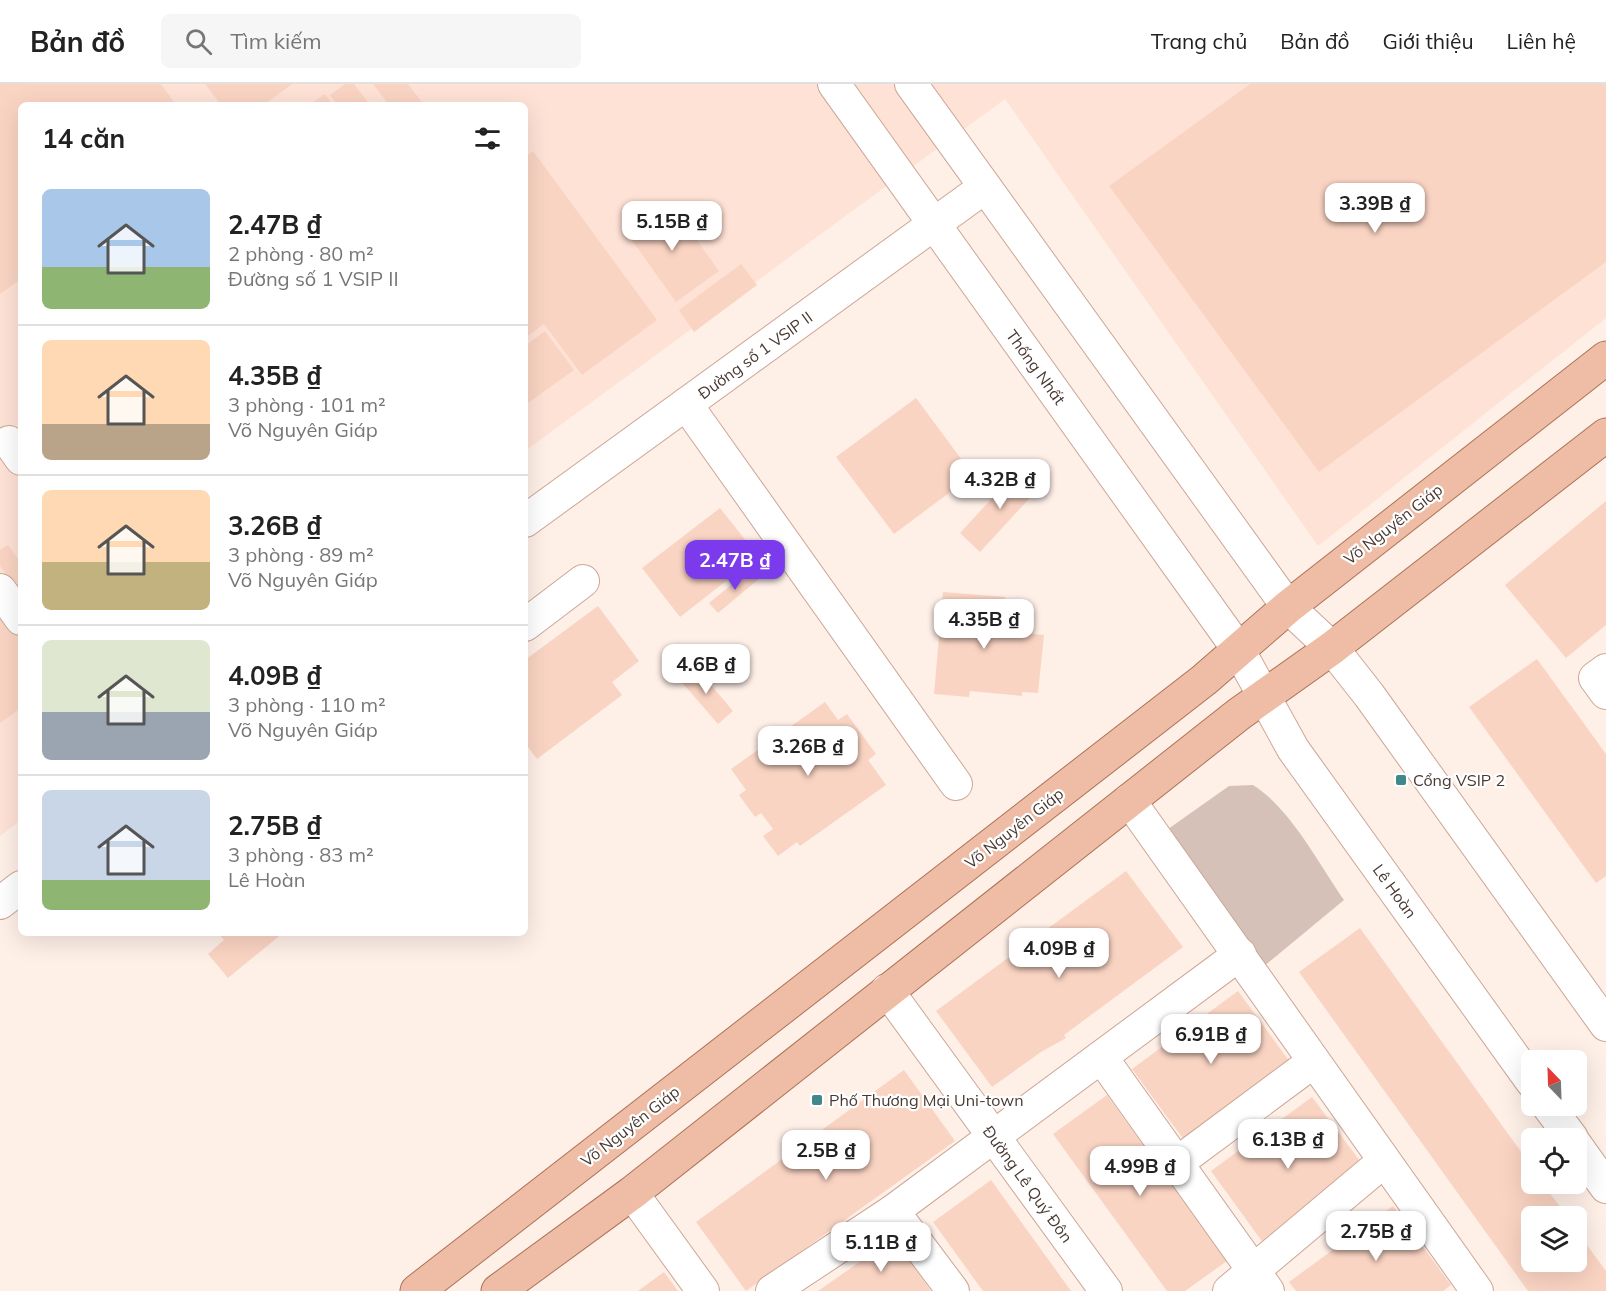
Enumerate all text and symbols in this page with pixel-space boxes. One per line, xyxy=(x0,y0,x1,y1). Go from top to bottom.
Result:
search box xyxy=(161,14,581,68)
text: Bản đồ xyxy=(30,24,125,59)
icon: search xyxy=(182,25,215,58)
text: Tìm kiếm xyxy=(230,27,322,55)
text: Trang chủ xyxy=(1151,28,1247,54)
text: Bản đồ xyxy=(1280,28,1350,54)
text: Giới thiệu xyxy=(1383,28,1474,54)
text: Liên hệ xyxy=(1507,28,1576,54)
text: 14 căn xyxy=(42,122,125,155)
icon: filters xyxy=(471,122,504,155)
pin: 3.39B ₫ xyxy=(1320,183,1430,234)
text: 3.39B ₫ xyxy=(1339,190,1411,215)
pin: 5.15B ₫ xyxy=(617,201,727,252)
text: 2.47B ₫ xyxy=(228,208,322,241)
text: 5.15B ₫ xyxy=(636,208,708,233)
icon: home xyxy=(90,213,162,285)
text: 2 phòng · 80 m² xyxy=(228,241,374,266)
text: Đường số 1 VSIP II xyxy=(228,266,399,291)
street label: Đường số 1 VSIP II xyxy=(694,307,816,403)
street label: Thống Nhất xyxy=(1002,326,1070,409)
text: 4.35B ₫ xyxy=(228,359,322,392)
icon: home xyxy=(90,364,162,436)
text: 3 phòng · 101 m² xyxy=(228,392,386,417)
text: Võ Nguyên Giáp xyxy=(228,417,378,442)
pin: 4.32B ₫ xyxy=(945,459,1055,510)
text: 4.32B ₫ xyxy=(964,466,1036,491)
street label: Võ Nguyên Giáp xyxy=(1340,479,1446,569)
text: 3.26B ₫ xyxy=(228,509,322,542)
icon: home xyxy=(90,514,162,586)
pin: 2.47B ₫ xyxy=(680,540,790,591)
text: 3 phòng · 89 m² xyxy=(228,542,374,567)
text: 2.47B ₫ xyxy=(699,547,771,572)
text: Võ Nguyên Giáp xyxy=(228,567,378,592)
pin: 4.35B ₫ xyxy=(929,599,1039,650)
text: 4.35B ₫ xyxy=(948,606,1020,631)
pin: 4.6B ₫ xyxy=(657,644,755,695)
text: 4.6B ₫ xyxy=(676,651,736,676)
text: 4.09B ₫ xyxy=(228,659,322,692)
icon: home xyxy=(90,664,162,736)
text: 3 phòng · 110 m² xyxy=(228,692,386,717)
text: Võ Nguyên Giáp xyxy=(228,717,378,742)
pin: 3.26B ₫ xyxy=(753,726,863,777)
text: 3.26B ₫ xyxy=(772,733,844,758)
place label: Cổng VSIP 2 xyxy=(1413,770,1505,790)
marker: Cổng VSIP 2 xyxy=(1394,773,1408,787)
street label: Võ Nguyên Giáp xyxy=(961,783,1067,873)
text: 2.75B ₫ xyxy=(228,809,322,842)
icon: home xyxy=(90,814,162,886)
text: 3 phòng · 83 m² xyxy=(228,842,374,867)
street label: Lê Hoàn xyxy=(1369,860,1421,922)
text: Lê Hoàn xyxy=(228,867,305,892)
pin: 4.09B ₫ xyxy=(1004,928,1114,979)
text: 4.09B ₫ xyxy=(1023,935,1095,960)
pin: 6.91B ₫ xyxy=(1156,1014,1266,1065)
text: 6.91B ₫ xyxy=(1175,1021,1247,1046)
north arrow xyxy=(1521,1050,1587,1116)
map controls xyxy=(1521,1050,1587,1272)
street label: Võ Nguyên Giáp xyxy=(577,1081,683,1171)
place label: Phố Thương Mại Uni-town xyxy=(829,1090,1024,1110)
marker: Phố Thương Mại Uni-town xyxy=(810,1093,824,1107)
pin: 6.13B ₫ xyxy=(1233,1119,1343,1170)
street label: Đường Lê Quý Đôn xyxy=(979,1122,1077,1246)
text: 6.13B ₫ xyxy=(1252,1126,1324,1151)
button: locate xyxy=(1521,1128,1587,1194)
pin: 2.5B ₫ xyxy=(777,1130,875,1181)
text: 2.5B ₫ xyxy=(796,1137,856,1162)
pin: 4.99B ₫ xyxy=(1085,1146,1195,1197)
text: 4.99B ₫ xyxy=(1104,1153,1176,1178)
button: layers xyxy=(1521,1206,1587,1272)
pin: 2.75B ₫ xyxy=(1321,1211,1431,1262)
text: 2.75B ₫ xyxy=(1340,1218,1412,1243)
pin: 5.11B ₫ xyxy=(826,1222,936,1273)
text: 5.11B ₫ xyxy=(845,1229,917,1254)

